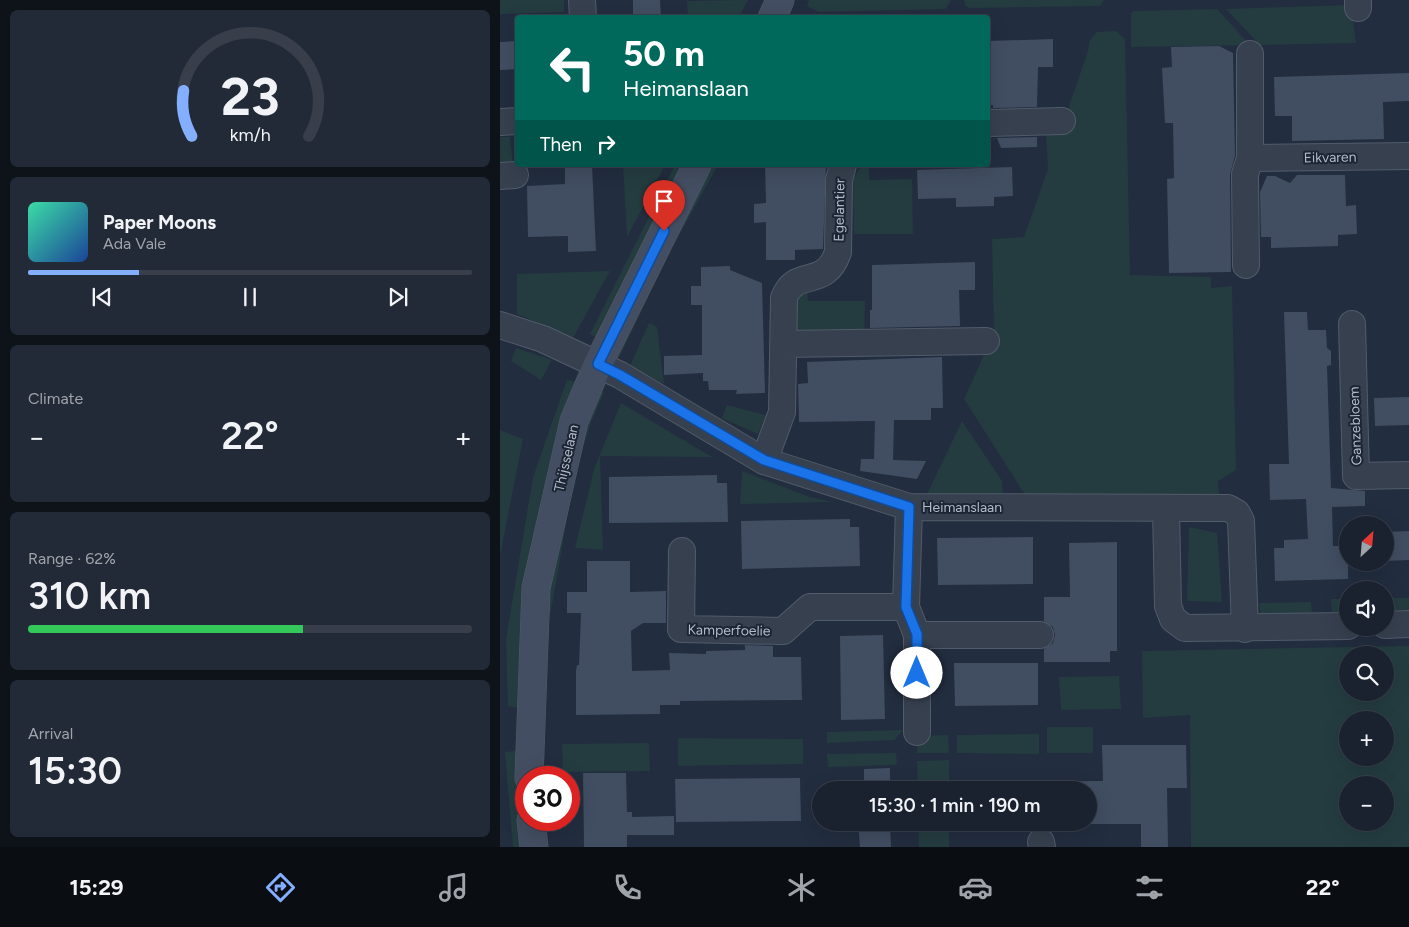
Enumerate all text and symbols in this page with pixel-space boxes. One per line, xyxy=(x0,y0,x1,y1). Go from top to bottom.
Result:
text: 50 m xyxy=(623,33,705,75)
icon: left xyxy=(540,35,605,100)
text: 23 xyxy=(220,66,280,128)
text: Heimanslaan xyxy=(623,75,749,102)
text: km/h xyxy=(230,124,270,145)
icon: right xyxy=(592,130,620,158)
text: Then xyxy=(540,133,582,156)
street label: Eikvaren xyxy=(1303,149,1357,166)
street label: Egelantier xyxy=(830,178,849,242)
pin xyxy=(643,180,685,231)
icon: arrive xyxy=(650,187,678,215)
text: Paper Moons xyxy=(103,211,216,234)
text: Ada Vale xyxy=(103,234,166,253)
icon: previous xyxy=(88,283,116,311)
icon: pause xyxy=(236,283,264,311)
icon: next xyxy=(384,283,412,311)
street label: Ganzebloem xyxy=(1346,386,1365,466)
text: Climate xyxy=(28,389,83,408)
text: 22° xyxy=(221,413,279,459)
text: − xyxy=(28,420,45,454)
text: + xyxy=(455,420,472,454)
street label: Thijsselaan xyxy=(551,423,583,493)
street label: Heimanslaan xyxy=(922,499,1002,516)
north arrow xyxy=(1339,516,1394,571)
map controls xyxy=(1339,516,1394,831)
text: Range · 62% xyxy=(28,549,116,568)
text: 310 km xyxy=(28,573,151,619)
button: sound xyxy=(1339,581,1394,636)
street label: Kamperfoelie xyxy=(687,621,771,640)
position arrow xyxy=(890,646,942,698)
button: search xyxy=(1339,646,1394,701)
button: + xyxy=(1339,711,1394,766)
text: Arrival xyxy=(28,724,73,743)
text: 15:30 xyxy=(28,748,122,794)
speed limit sign: 30 xyxy=(515,766,580,831)
button: − xyxy=(1339,776,1394,831)
text: 15:30 · 1 min · 190 m xyxy=(869,794,1040,817)
icon: directions xyxy=(263,870,298,905)
icon: music xyxy=(436,870,471,905)
icon: phone xyxy=(610,870,645,905)
icon: climate xyxy=(784,870,819,905)
icon: car xyxy=(958,870,993,905)
icon: filters xyxy=(1132,870,1167,905)
text: 15:29 xyxy=(69,874,124,901)
text: 22° xyxy=(1306,874,1340,901)

